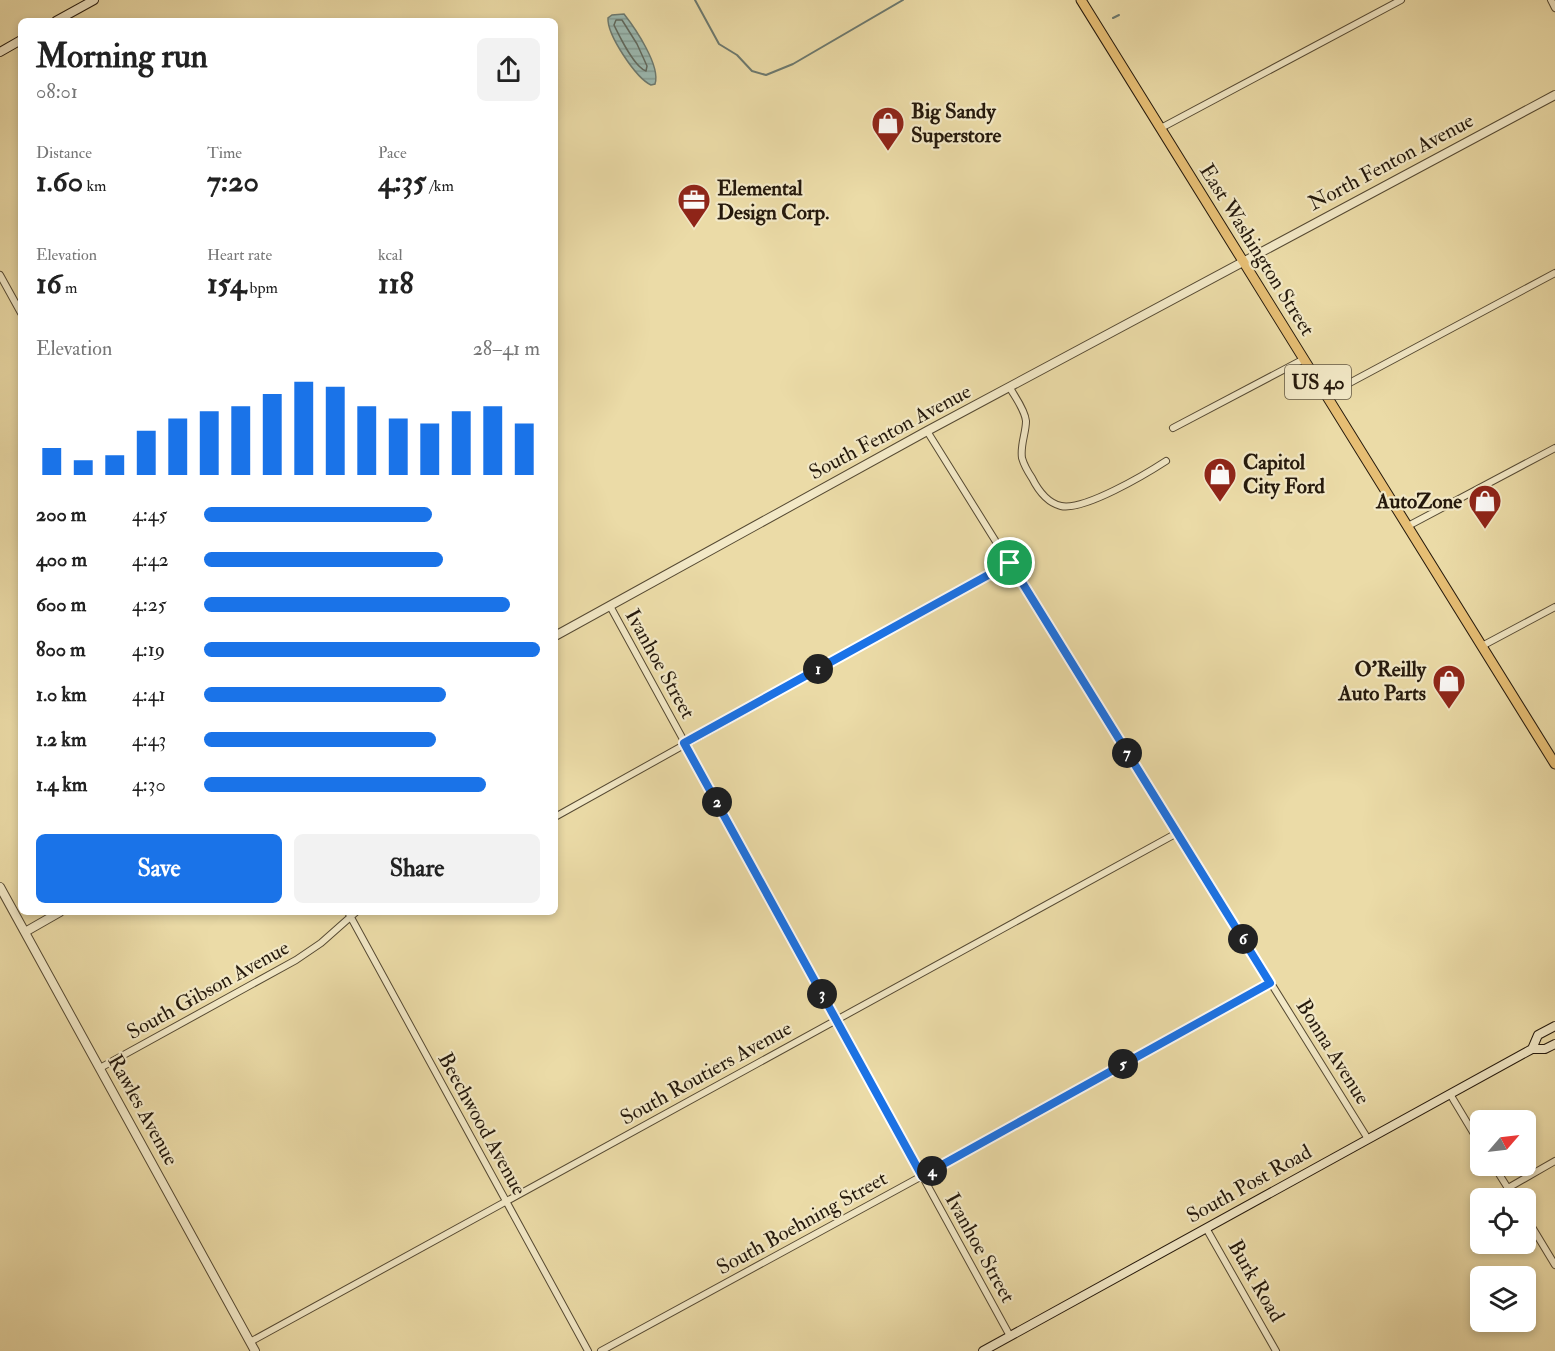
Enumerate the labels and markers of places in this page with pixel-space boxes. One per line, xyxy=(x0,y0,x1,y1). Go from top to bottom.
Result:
place label: Big Sandy Superstore xyxy=(911,98,1001,149)
shop icon: Big Sandy Superstore xyxy=(870,105,906,152)
place label: Elemental Design Corp. xyxy=(717,175,829,226)
office icon: Elemental Design Corp. xyxy=(676,182,712,229)
place label: Capitol City Ford xyxy=(1243,449,1326,500)
shop icon: Capitol City Ford xyxy=(1202,456,1238,503)
shop icon: AutoZone xyxy=(1467,483,1503,530)
place label: AutoZone xyxy=(1375,488,1462,515)
pin xyxy=(984,537,1035,588)
pin: 1 xyxy=(803,654,833,684)
place label: O'Reilly Auto Parts xyxy=(1337,656,1427,707)
shop icon: O'Reilly Auto Parts xyxy=(1431,663,1467,710)
pin: 7 xyxy=(1112,738,1142,768)
pin: 2 xyxy=(702,787,732,817)
pin: 6 xyxy=(1228,924,1258,954)
pin: 3 xyxy=(807,979,837,1009)
pin: 5 xyxy=(1108,1049,1138,1079)
pin: 4 xyxy=(917,1156,947,1186)

